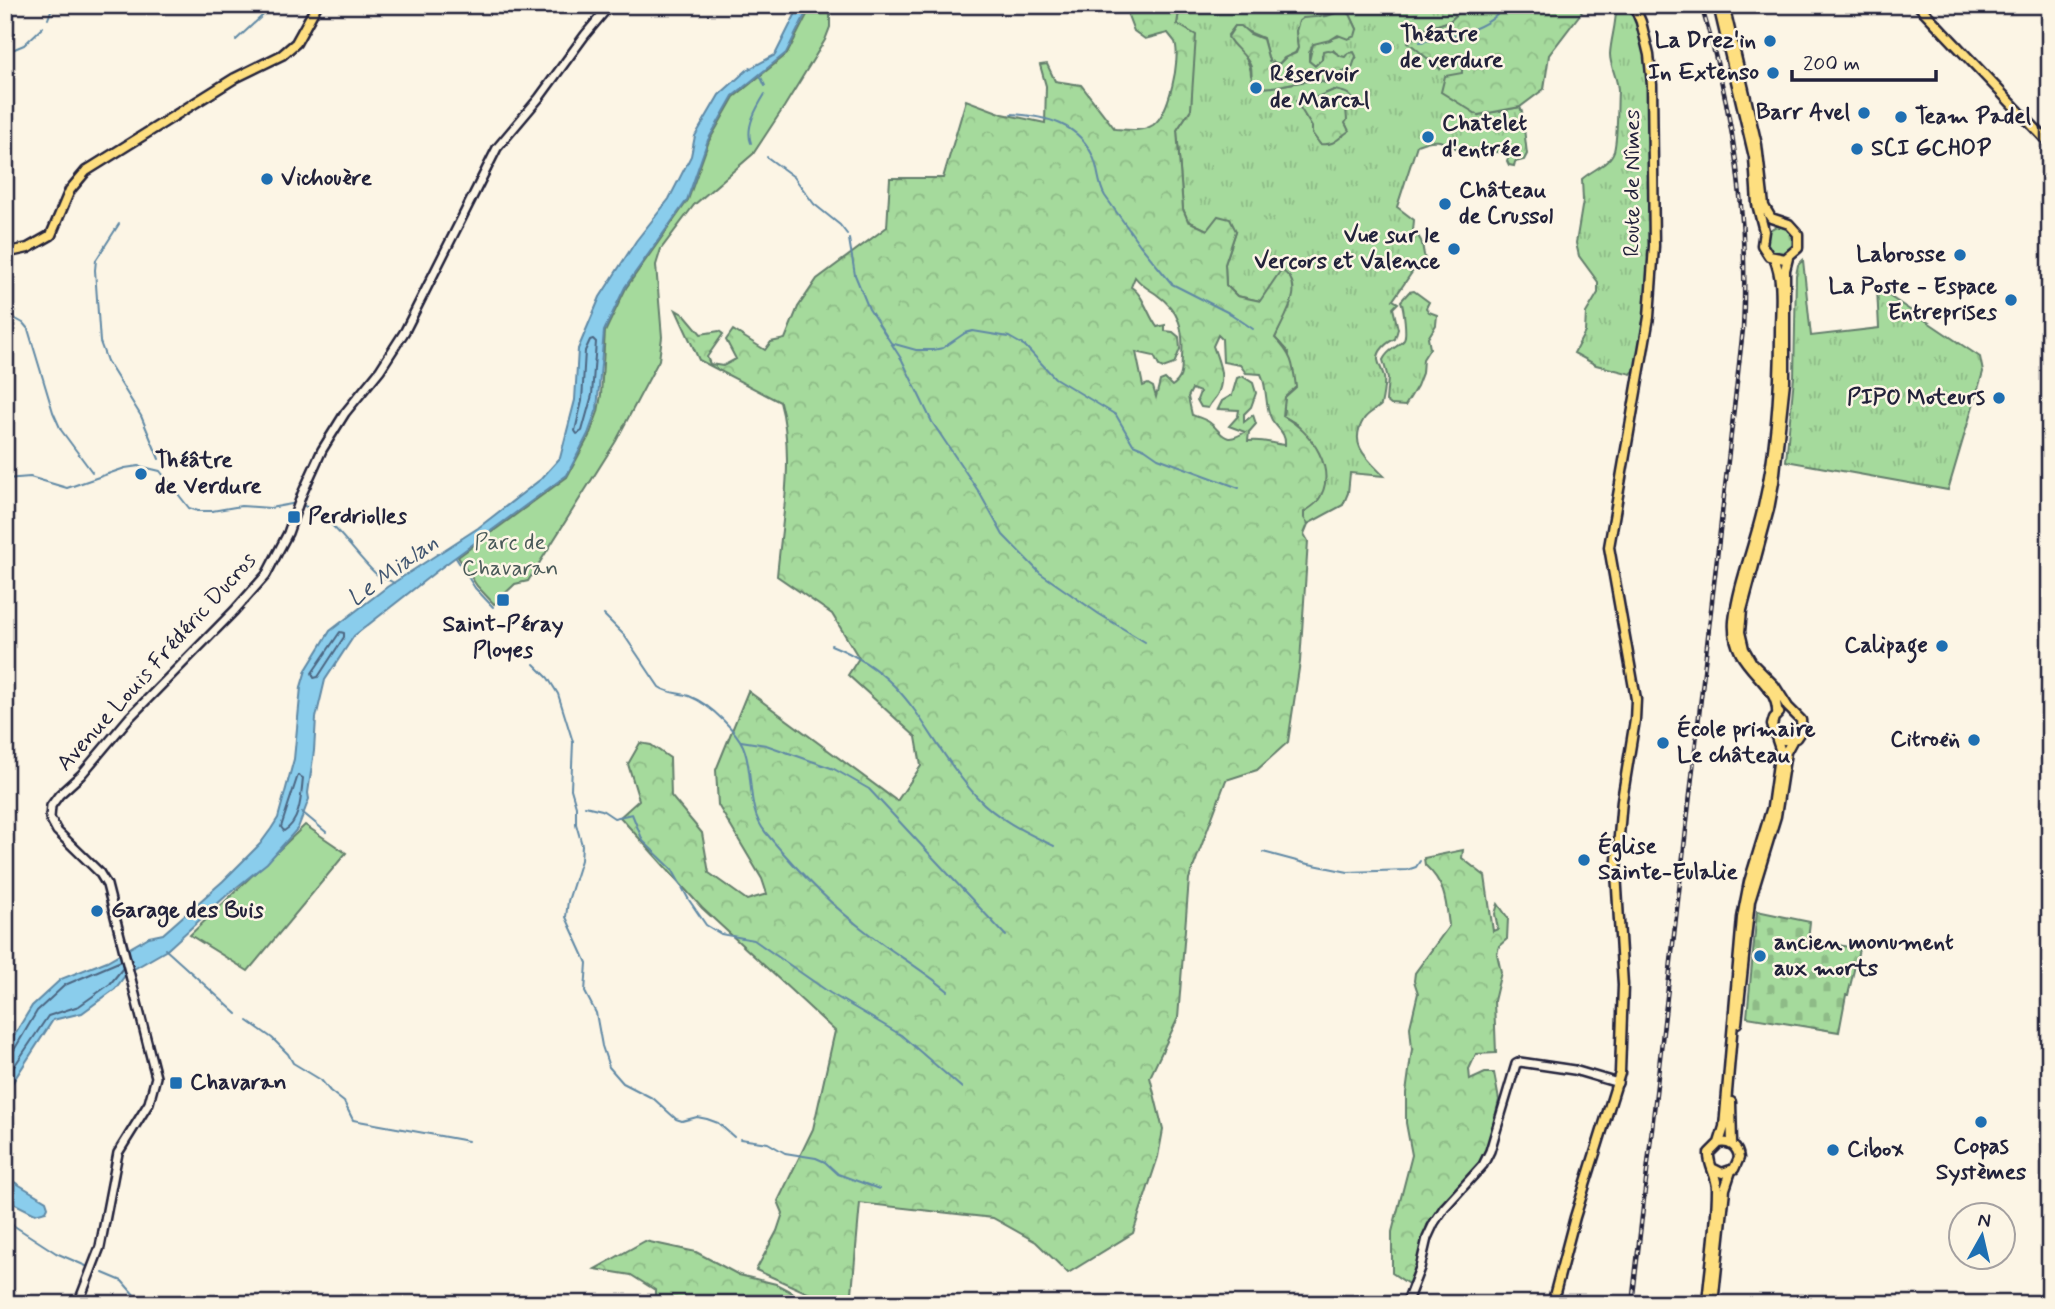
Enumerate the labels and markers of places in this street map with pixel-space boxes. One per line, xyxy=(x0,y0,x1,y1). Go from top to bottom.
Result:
place label: Théatre de verdure xyxy=(1400,20,1504,76)
place label: La Drez'in xyxy=(1655,26,1756,56)
marker: La Drez'in xyxy=(1762,33,1778,49)
marker: Théatre de verdure xyxy=(1378,40,1394,56)
place label: In Extenso xyxy=(1648,58,1759,88)
place label: Réservoir de Marcal xyxy=(1270,60,1370,116)
marker: In Extenso xyxy=(1765,65,1781,81)
marker: Réservoir de Marcal xyxy=(1248,80,1264,96)
place label: Barr Avel xyxy=(1756,98,1850,128)
place label: Team Padel xyxy=(1915,102,2032,132)
marker: Barr Avel xyxy=(1856,105,1872,121)
place label: Chatelet d'entrée xyxy=(1442,109,1528,165)
marker: Team Padel xyxy=(1893,109,1909,125)
marker: Chatelet d'entrée xyxy=(1420,129,1436,145)
place label: SCI GCHOP xyxy=(1871,134,1992,164)
marker: SCI GCHOP xyxy=(1849,141,1865,157)
place label: Vichouère xyxy=(281,164,373,194)
marker: Vichouère xyxy=(259,171,275,187)
place label: Château de Crussol xyxy=(1459,176,1553,232)
marker: Château de Crussol xyxy=(1437,196,1453,212)
place label: Vue sur le Vercors et Valence xyxy=(1254,221,1441,277)
place label: Labrosse xyxy=(1856,240,1947,270)
marker: Vue sur le Vercors et Valence xyxy=(1446,241,1462,257)
marker: Labrosse xyxy=(1952,247,1968,263)
place label: La Poste - Espace Entreprises xyxy=(1828,272,1998,328)
marker: La Poste - Espace Entreprises xyxy=(2003,292,2019,308)
place label: PIPO Moteurs xyxy=(1847,383,1985,413)
marker: PIPO Moteurs xyxy=(1991,390,2007,406)
place label: Théâtre de Verdure xyxy=(155,446,262,502)
marker: Théâtre de Verdure xyxy=(133,466,149,482)
place label: Perdriolles xyxy=(308,502,408,532)
marker: Perdriolles xyxy=(286,509,302,525)
marker: Saint-Péray Ployes xyxy=(495,592,511,608)
place label: Saint-Péray Ployes xyxy=(442,610,564,666)
place label: Calipage xyxy=(1844,631,1928,664)
marker: Calipage xyxy=(1934,638,1950,654)
place label: École primaire Le château xyxy=(1677,714,1816,771)
place label: Citroën xyxy=(1890,725,1960,755)
marker: Citroën xyxy=(1966,732,1982,748)
marker: École primaire Le château xyxy=(1655,735,1671,751)
place label: Église Sainte-Eulalie xyxy=(1598,831,1739,888)
marker: Église Sainte-Eulalie xyxy=(1576,852,1592,868)
place label: Garage des Buis xyxy=(111,896,265,928)
marker: Garage des Buis xyxy=(89,903,105,919)
place label: ancien monument aux morts xyxy=(1774,928,1954,984)
marker: ancien monument aux morts xyxy=(1752,948,1768,964)
place label: Chavaran xyxy=(190,1068,287,1098)
marker: Chavaran xyxy=(168,1075,184,1091)
marker: Copas Systèmes xyxy=(1973,1114,1989,1130)
place label: Copas Systèmes xyxy=(1936,1132,2027,1188)
place label: Cibox xyxy=(1847,1135,1904,1165)
marker: Cibox xyxy=(1825,1142,1841,1158)

